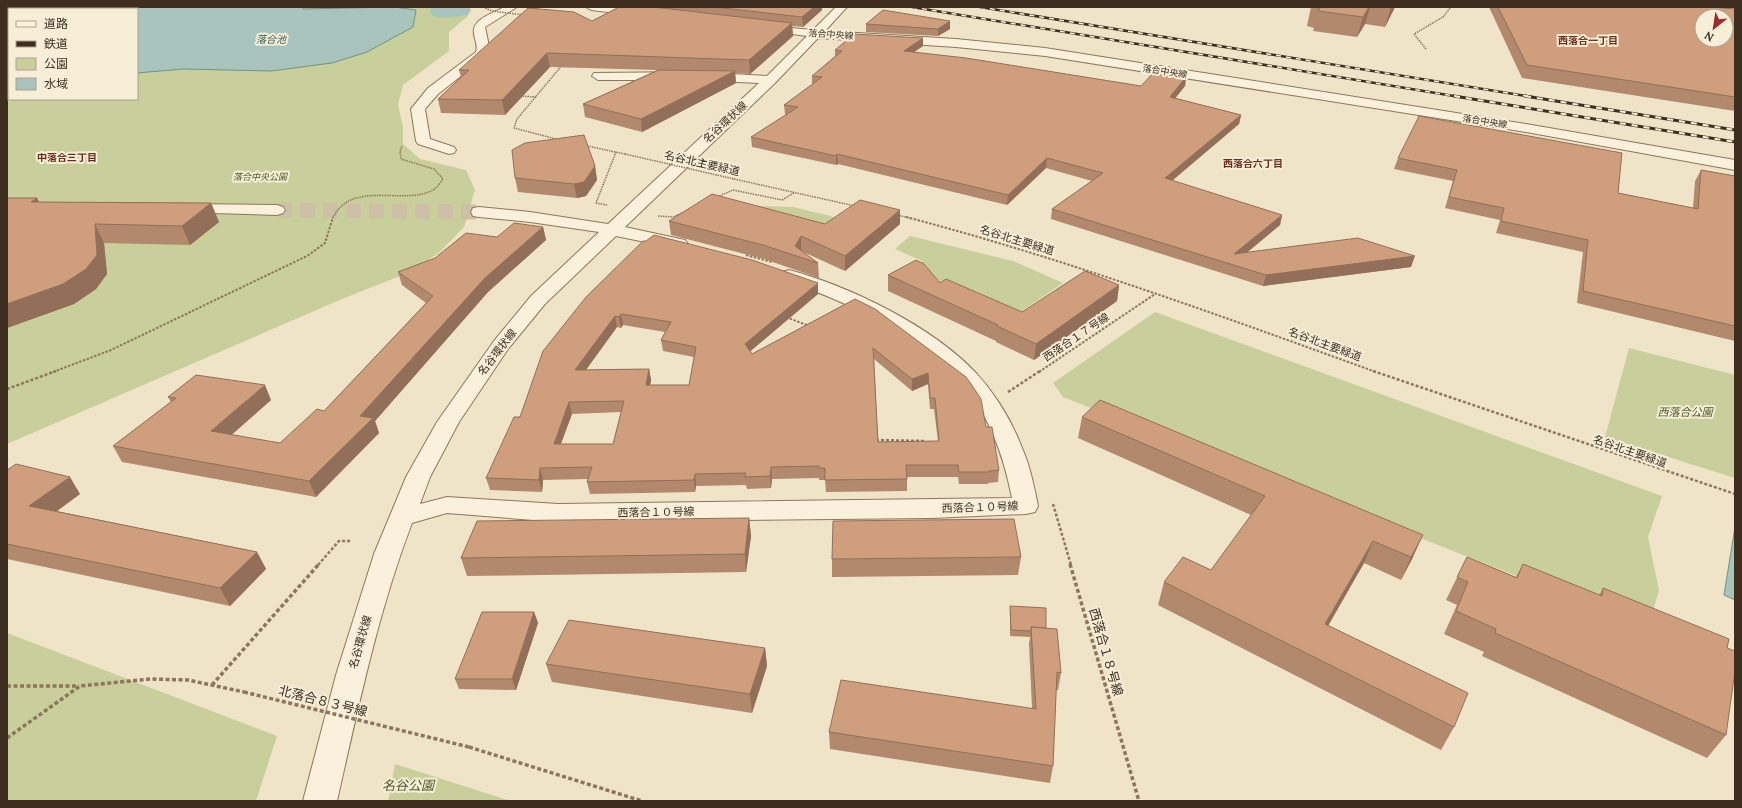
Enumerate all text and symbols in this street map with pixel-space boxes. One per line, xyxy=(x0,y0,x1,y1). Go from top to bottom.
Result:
legend xyxy=(8,8,138,100)
north arrow xyxy=(1694,8,1734,48)
text: 道路 xyxy=(44,16,68,31)
street label: 落合中央線 xyxy=(808,27,855,41)
text: N xyxy=(1701,28,1716,45)
water label: 落合池 xyxy=(256,33,287,46)
district label: 西落合一丁目 xyxy=(1558,34,1618,47)
text: 鉄道 xyxy=(44,36,68,51)
text: 公園 xyxy=(44,56,68,71)
street label: 落合中央線 xyxy=(1142,62,1189,80)
text: 水域 xyxy=(44,76,68,91)
street label: 名谷環状線 xyxy=(700,98,750,146)
street label: 落合中央線 xyxy=(1462,112,1509,130)
street label: 名谷北主要緑道 xyxy=(663,148,741,178)
district label: 中落合三丁目 xyxy=(37,151,97,164)
district label: 西落合六丁目 xyxy=(1223,157,1283,170)
park label: 落合中央公園 xyxy=(233,171,289,182)
street label: 名谷北主要緑道 xyxy=(978,222,1056,258)
street label: 西落合１７号線 xyxy=(1040,310,1112,364)
street label: 名谷北主要緑道 xyxy=(1286,324,1364,364)
street label: 名谷環状線 xyxy=(475,326,519,378)
park label: 西落合公園 xyxy=(1658,405,1714,419)
street label: 名谷北主要緑道 xyxy=(1591,432,1669,470)
street label: 西落合１０号線 xyxy=(941,499,1019,515)
street label: 西落合１０号線 xyxy=(617,504,695,520)
street label: 西落合１８号線 xyxy=(1085,606,1127,698)
street label: 名谷環状線 xyxy=(346,614,374,670)
street label: 北落合８３号線 xyxy=(277,682,369,720)
park label: 名谷公園 xyxy=(382,777,436,794)

